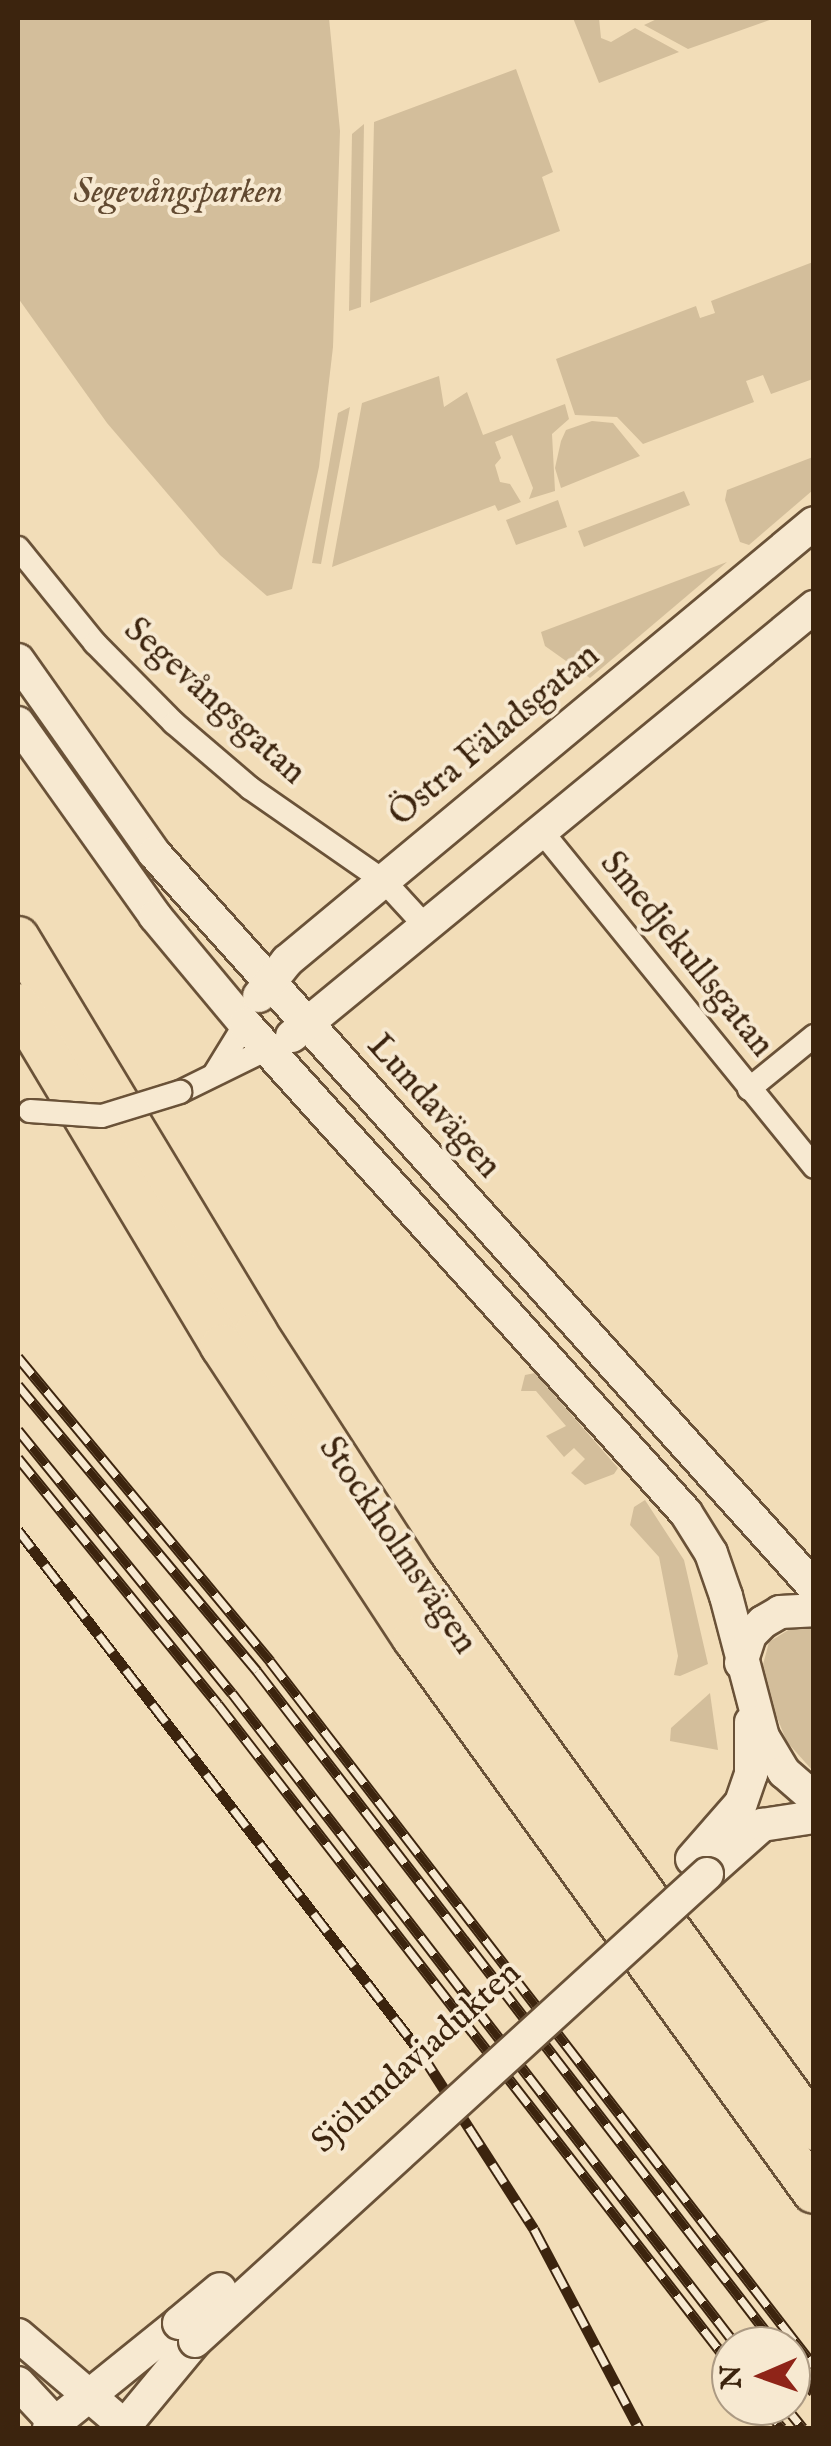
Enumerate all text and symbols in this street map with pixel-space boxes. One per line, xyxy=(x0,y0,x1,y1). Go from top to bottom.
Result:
park label: Segevångsparken xyxy=(73,172,283,214)
street label: Segevångsgatan xyxy=(115,610,313,794)
street label: Östra Fäladsgatan xyxy=(381,636,609,836)
street label: Smedjekullsgatan xyxy=(590,844,782,1066)
street label: Lundavägen xyxy=(357,1026,509,1188)
street label: Stockholmsvägen xyxy=(309,1429,485,1663)
street label: Sjölundaviadukten xyxy=(304,1953,530,2163)
north arrow xyxy=(711,2326,811,2426)
text: N xyxy=(715,2364,750,2390)

